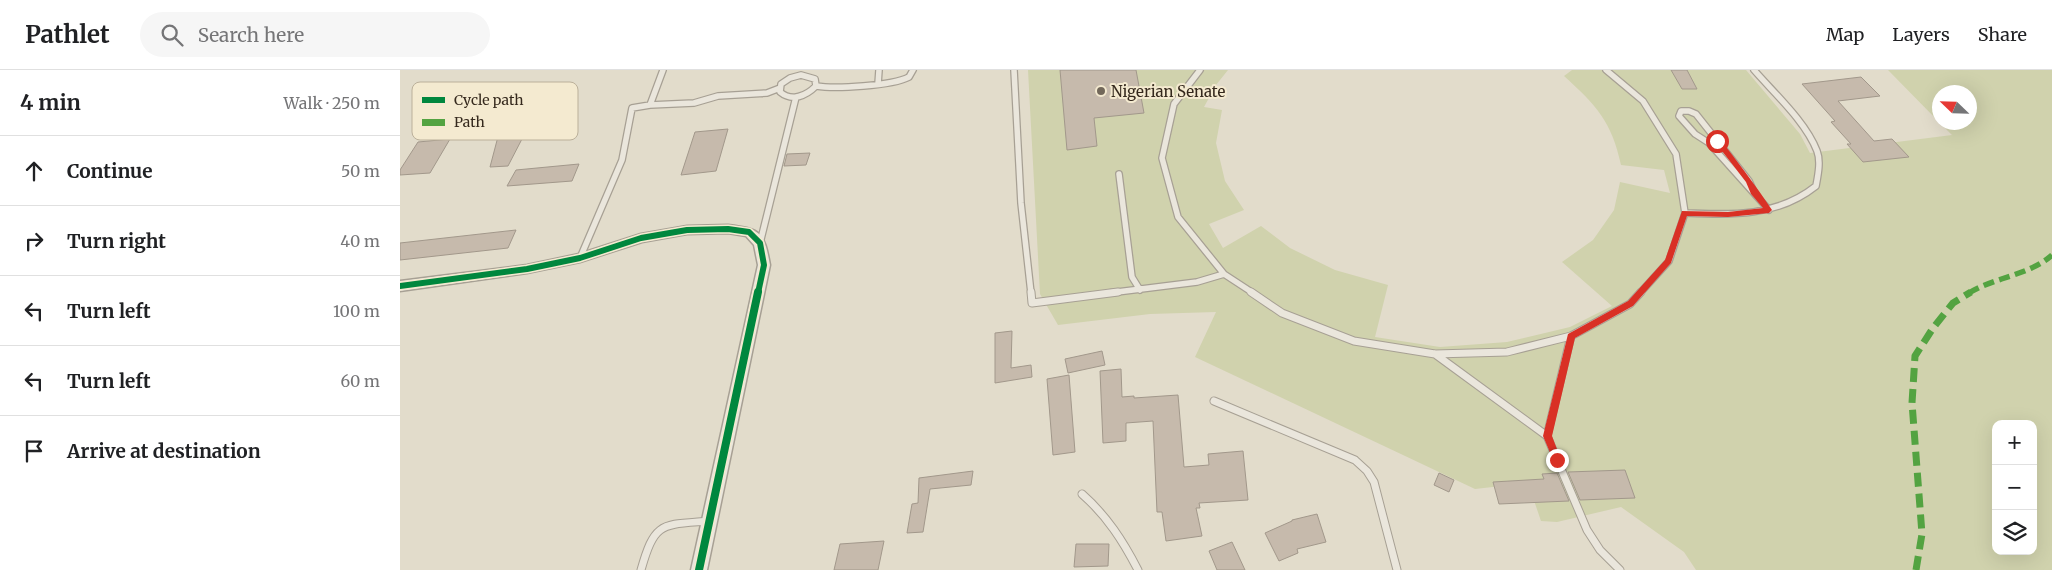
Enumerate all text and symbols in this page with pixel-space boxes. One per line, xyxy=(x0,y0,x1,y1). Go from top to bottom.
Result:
search box xyxy=(140,12,490,57)
text: Pathlet xyxy=(25,19,110,50)
icon: search xyxy=(158,21,186,49)
text: Search here xyxy=(198,23,304,47)
text: Map xyxy=(1826,23,1864,46)
text: Layers xyxy=(1892,23,1950,46)
text: Share xyxy=(1978,23,2027,46)
legend xyxy=(412,82,578,140)
place label: Nigerian Senate xyxy=(1111,82,1225,101)
marker: Nigerian Senate xyxy=(1095,85,1107,97)
north arrow xyxy=(1932,85,1977,130)
text: 4 min xyxy=(20,89,81,116)
text: Cycle path xyxy=(454,91,524,109)
text: Walk · 250 m xyxy=(284,93,380,113)
text: Path xyxy=(454,113,485,131)
route start xyxy=(1706,130,1729,153)
icon: ahead xyxy=(20,157,48,185)
text: Continue xyxy=(67,159,153,183)
text: 50 m xyxy=(341,161,380,181)
icon: right xyxy=(20,227,48,255)
text: Turn right xyxy=(67,229,166,253)
text: 40 m xyxy=(340,231,380,251)
icon: left xyxy=(20,297,48,325)
text: Turn left xyxy=(67,299,151,323)
text: 100 m xyxy=(333,301,380,321)
icon: left xyxy=(20,367,48,395)
text: Turn left xyxy=(67,369,151,393)
text: 60 m xyxy=(340,371,380,391)
map controls xyxy=(1992,420,2037,555)
button: + xyxy=(1992,420,2037,465)
icon: arrive xyxy=(20,437,48,465)
text: Arrive at destination xyxy=(67,439,261,463)
route end xyxy=(1546,449,1569,472)
button: − xyxy=(1992,465,2037,510)
button: layers xyxy=(1992,510,2037,555)

